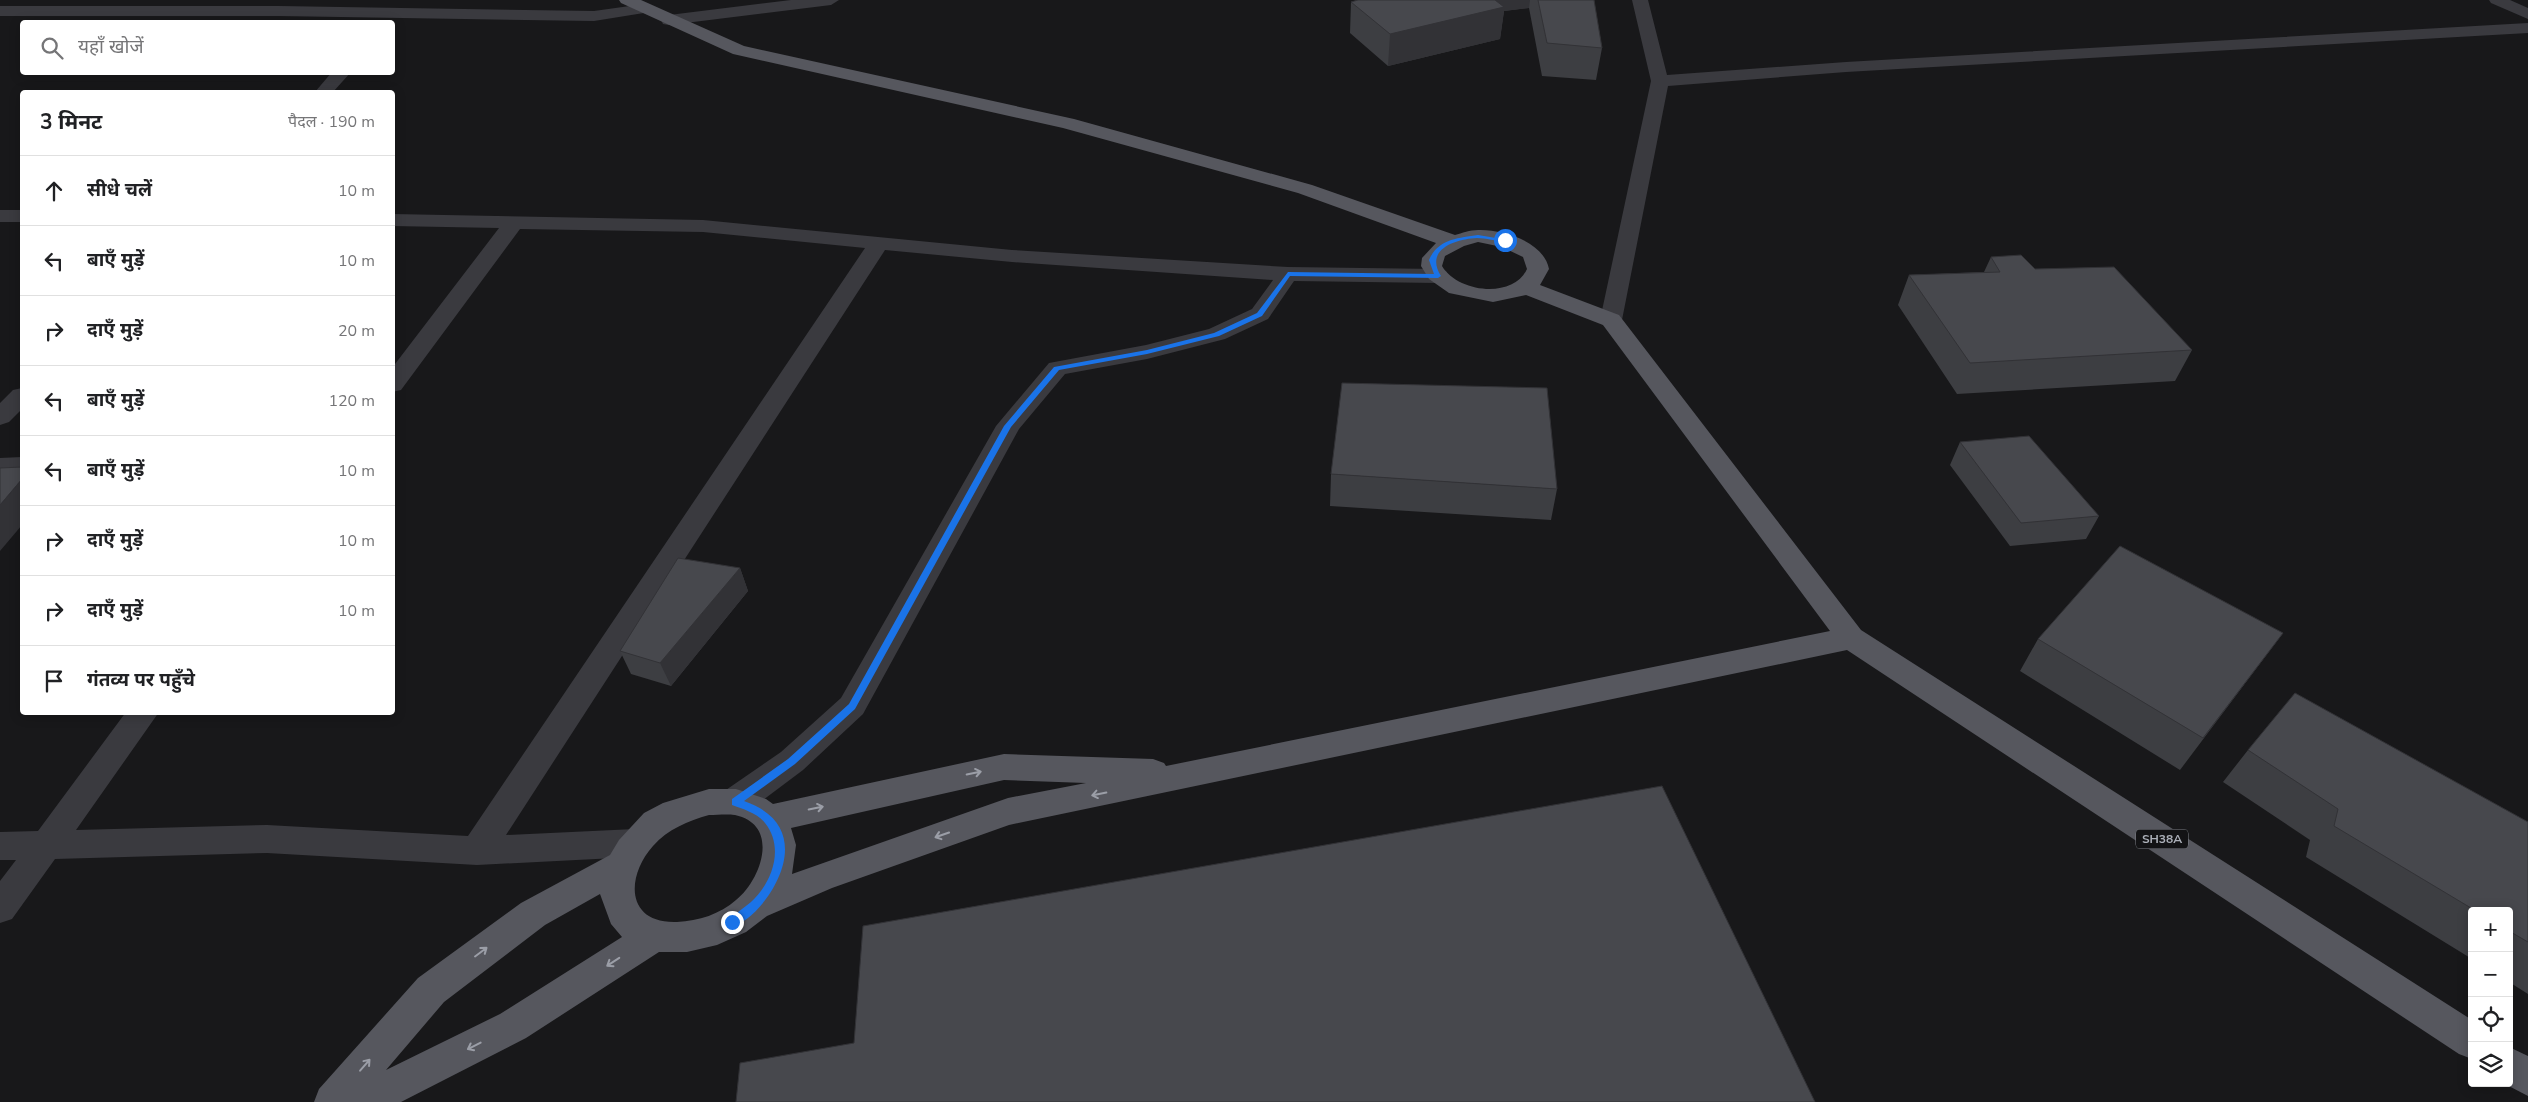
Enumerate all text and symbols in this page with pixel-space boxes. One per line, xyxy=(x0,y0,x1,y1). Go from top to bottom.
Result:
search box xyxy=(20,20,395,75)
icon: search xyxy=(38,34,66,62)
text: यहाँ खोजें xyxy=(78,34,143,60)
text: 3 मिनट xyxy=(40,108,102,136)
text: पैदल · 190 m xyxy=(288,111,375,133)
icon: ahead xyxy=(40,177,68,205)
text: सीधे चलें xyxy=(87,177,152,203)
text: 10 m xyxy=(338,180,375,202)
route start xyxy=(1494,229,1517,252)
icon: left xyxy=(40,247,68,275)
text: बाएँ मुड़ें xyxy=(87,247,144,273)
text: 10 m xyxy=(338,250,375,272)
icon: right xyxy=(40,317,68,345)
text: दाएँ मुड़ें xyxy=(87,317,143,343)
text: 20 m xyxy=(338,320,375,342)
icon: left xyxy=(40,387,68,415)
text: बाएँ मुड़ें xyxy=(87,387,144,413)
text: 120 m xyxy=(328,390,375,412)
icon: left xyxy=(40,457,68,485)
text: बाएँ मुड़ें xyxy=(87,457,144,483)
text: 10 m xyxy=(338,460,375,482)
icon: right xyxy=(40,527,68,555)
text: दाएँ मुड़ें xyxy=(87,527,143,553)
text: 10 m xyxy=(338,530,375,552)
icon: right xyxy=(40,597,68,625)
text: दाएँ मुड़ें xyxy=(87,597,143,623)
text: 10 m xyxy=(338,600,375,622)
icon: arrive xyxy=(40,667,68,695)
text: गंतव्य पर पहुँचे xyxy=(87,667,195,693)
one-way arrow xyxy=(966,768,982,777)
one-way arrow xyxy=(1092,790,1108,799)
one-way arrow xyxy=(807,803,823,812)
road number: SH38A xyxy=(2136,830,2188,849)
one-way arrow xyxy=(935,831,951,840)
map controls xyxy=(2468,907,2513,1087)
button: + xyxy=(2468,907,2513,952)
route end xyxy=(721,911,744,934)
one-way arrow xyxy=(474,947,487,958)
button: − xyxy=(2468,952,2513,997)
one-way arrow xyxy=(606,957,620,967)
button: locate xyxy=(2468,997,2513,1042)
one-way arrow xyxy=(467,1042,482,1051)
button: layers xyxy=(2468,1042,2513,1087)
one-way arrow xyxy=(359,1059,371,1072)

